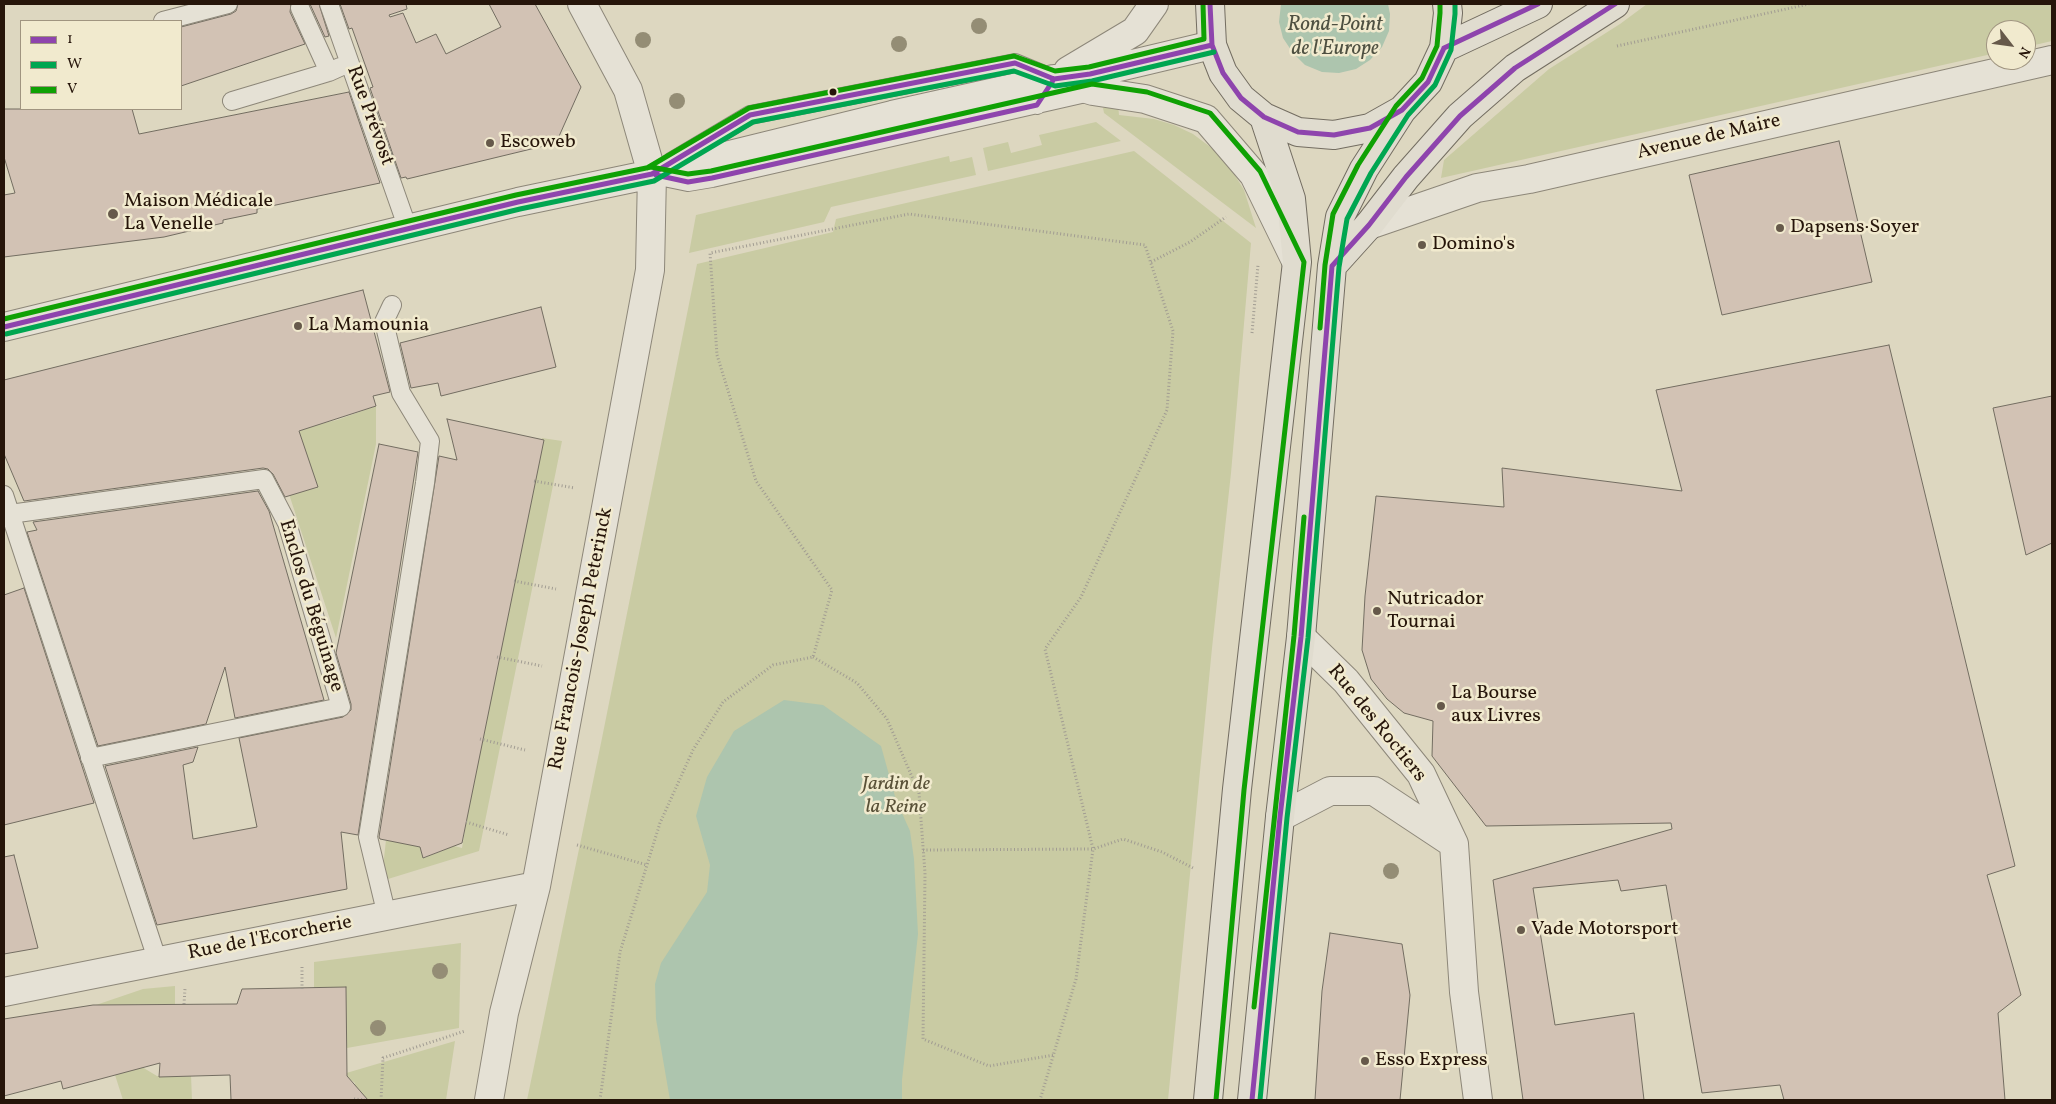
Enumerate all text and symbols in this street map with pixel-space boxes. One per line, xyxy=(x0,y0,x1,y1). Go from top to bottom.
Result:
water label: Rond-Point de l'Europe xyxy=(1287,13,1383,63)
legend xyxy=(20,20,182,110)
north arrow xyxy=(1986,20,2036,70)
text: 1 xyxy=(67,29,73,50)
text: N xyxy=(2013,43,2034,61)
text: W xyxy=(67,54,82,75)
street label: Rue Prévost xyxy=(340,63,398,169)
text: V xyxy=(67,79,77,100)
unlabelled marker xyxy=(828,87,838,97)
street label: Avenue de Maire xyxy=(1635,110,1783,166)
place label: Escoweb xyxy=(500,131,576,155)
marker: Escoweb xyxy=(484,137,496,149)
place label: Maison Médicale La Venelle xyxy=(124,190,273,237)
marker: Maison Médicale La Venelle xyxy=(106,207,120,221)
place label: Dapsens·Soyer xyxy=(1790,216,1919,240)
marker: Dapsens·Soyer xyxy=(1774,222,1786,234)
place label: Domino's xyxy=(1432,233,1515,257)
marker: Domino's xyxy=(1416,239,1428,251)
place label: La Mamounia xyxy=(308,314,429,338)
marker: La Mamounia xyxy=(292,320,304,332)
street label: Rue Francois-Joseph Peterinck xyxy=(545,506,619,772)
street label: Enclos du Béguinage xyxy=(272,517,348,695)
place label: Nutricador Tournai xyxy=(1387,588,1484,635)
marker: Nutricador Tournai xyxy=(1371,605,1383,617)
street label: Rue des Roctiers xyxy=(1321,660,1431,788)
place label: La Bourse aux Livres xyxy=(1451,682,1541,729)
marker: La Bourse aux Livres xyxy=(1435,700,1447,712)
park label: Jardin de la Reine xyxy=(862,773,930,820)
street label: Rue de l'Ecorcherie xyxy=(186,911,354,967)
place label: Vade Motorsport xyxy=(1531,918,1678,942)
marker: Vade Motorsport xyxy=(1515,924,1527,936)
place label: Esso Express xyxy=(1375,1049,1488,1073)
marker: Esso Express xyxy=(1359,1055,1371,1067)

